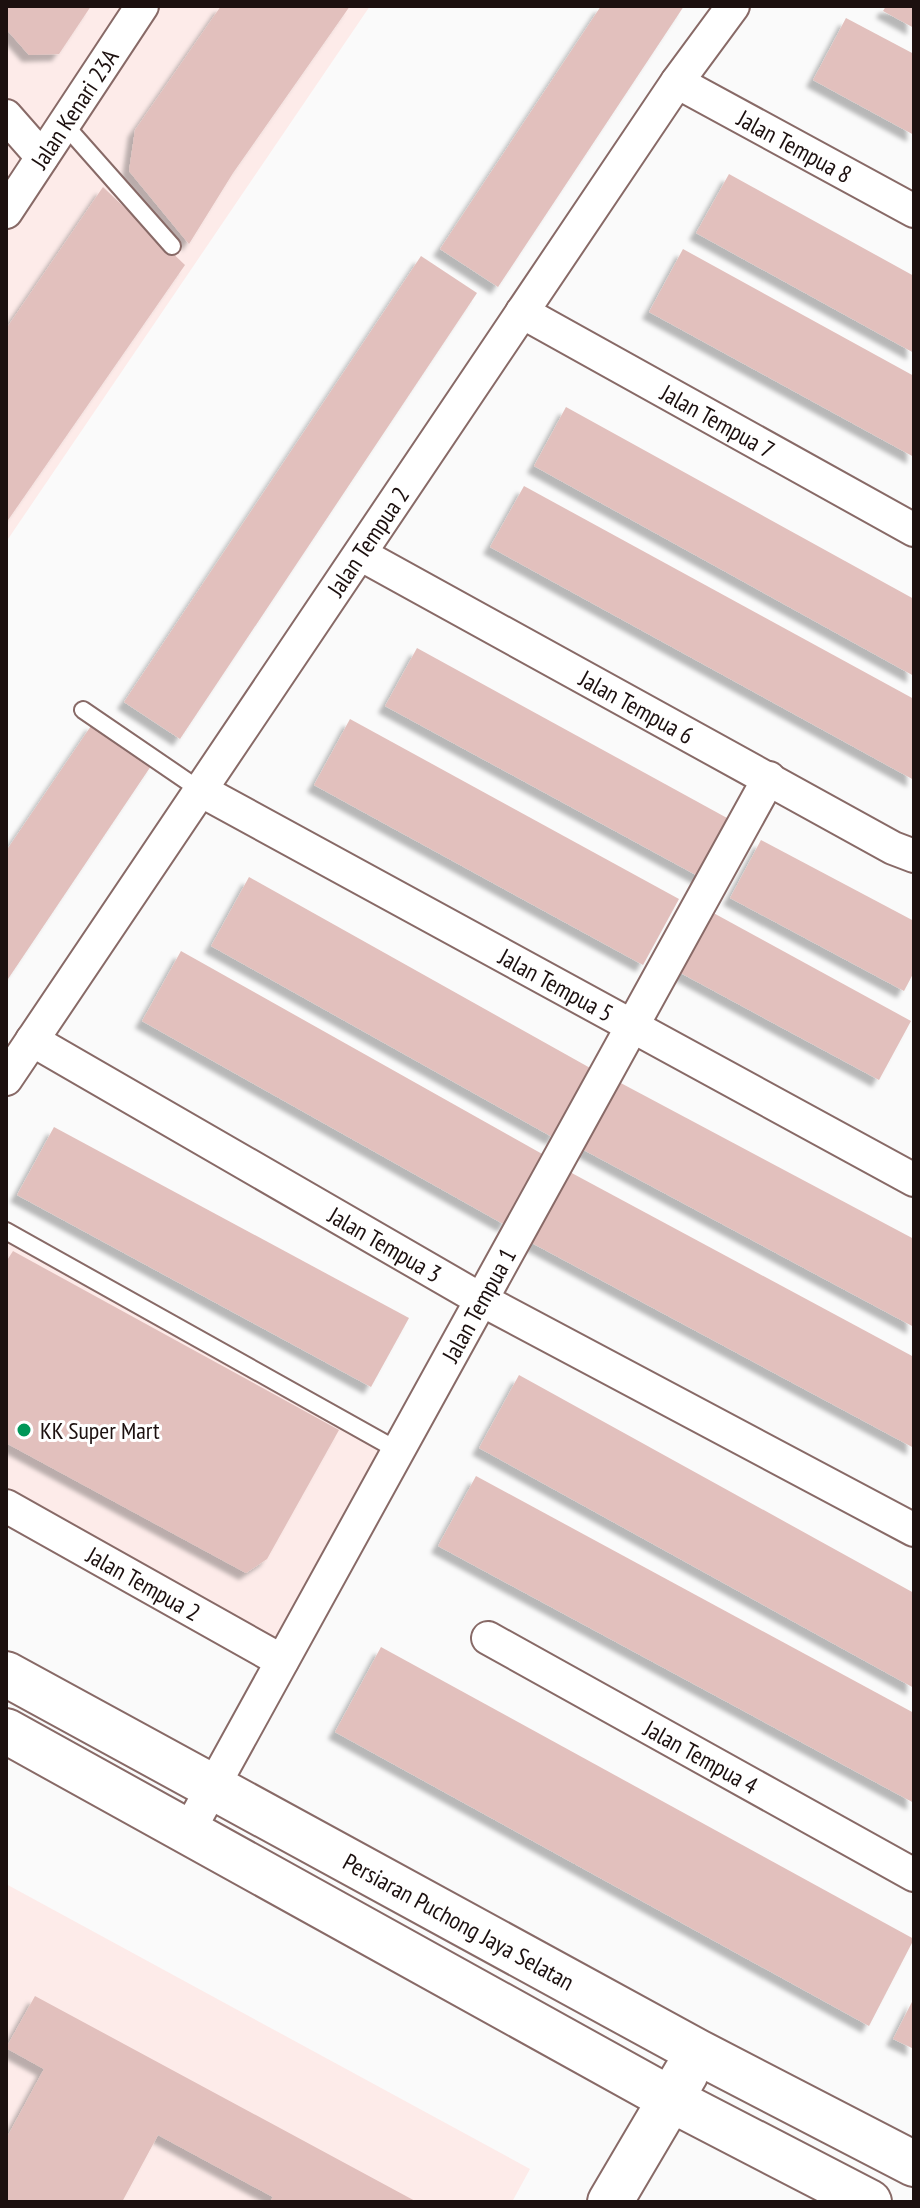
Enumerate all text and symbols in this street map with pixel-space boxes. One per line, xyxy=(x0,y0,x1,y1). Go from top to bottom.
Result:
street label: Jalan Kenari 23A xyxy=(23,42,125,175)
street label: Jalan Tempua 8 xyxy=(731,102,857,190)
street label: Jalan Tempua 7 xyxy=(654,376,780,465)
street label: Jalan Tempua 2 xyxy=(319,481,416,603)
street label: Jalan Tempua 6 xyxy=(573,662,699,751)
street label: Jalan Tempua 5 xyxy=(493,940,619,1028)
street label: Jalan Tempua 3 xyxy=(322,1199,447,1289)
street label: Jalan Tempua 1 xyxy=(434,1242,523,1368)
place label: KK Super Mart xyxy=(40,1415,160,1446)
marker: KK Super Mart xyxy=(15,1421,33,1439)
street label: Jalan Tempua 2 xyxy=(80,1539,206,1628)
street label: Jalan Tempua 4 xyxy=(638,1712,764,1801)
street label: Persiaran Puchong Jaya Selatan xyxy=(338,1846,580,1997)

